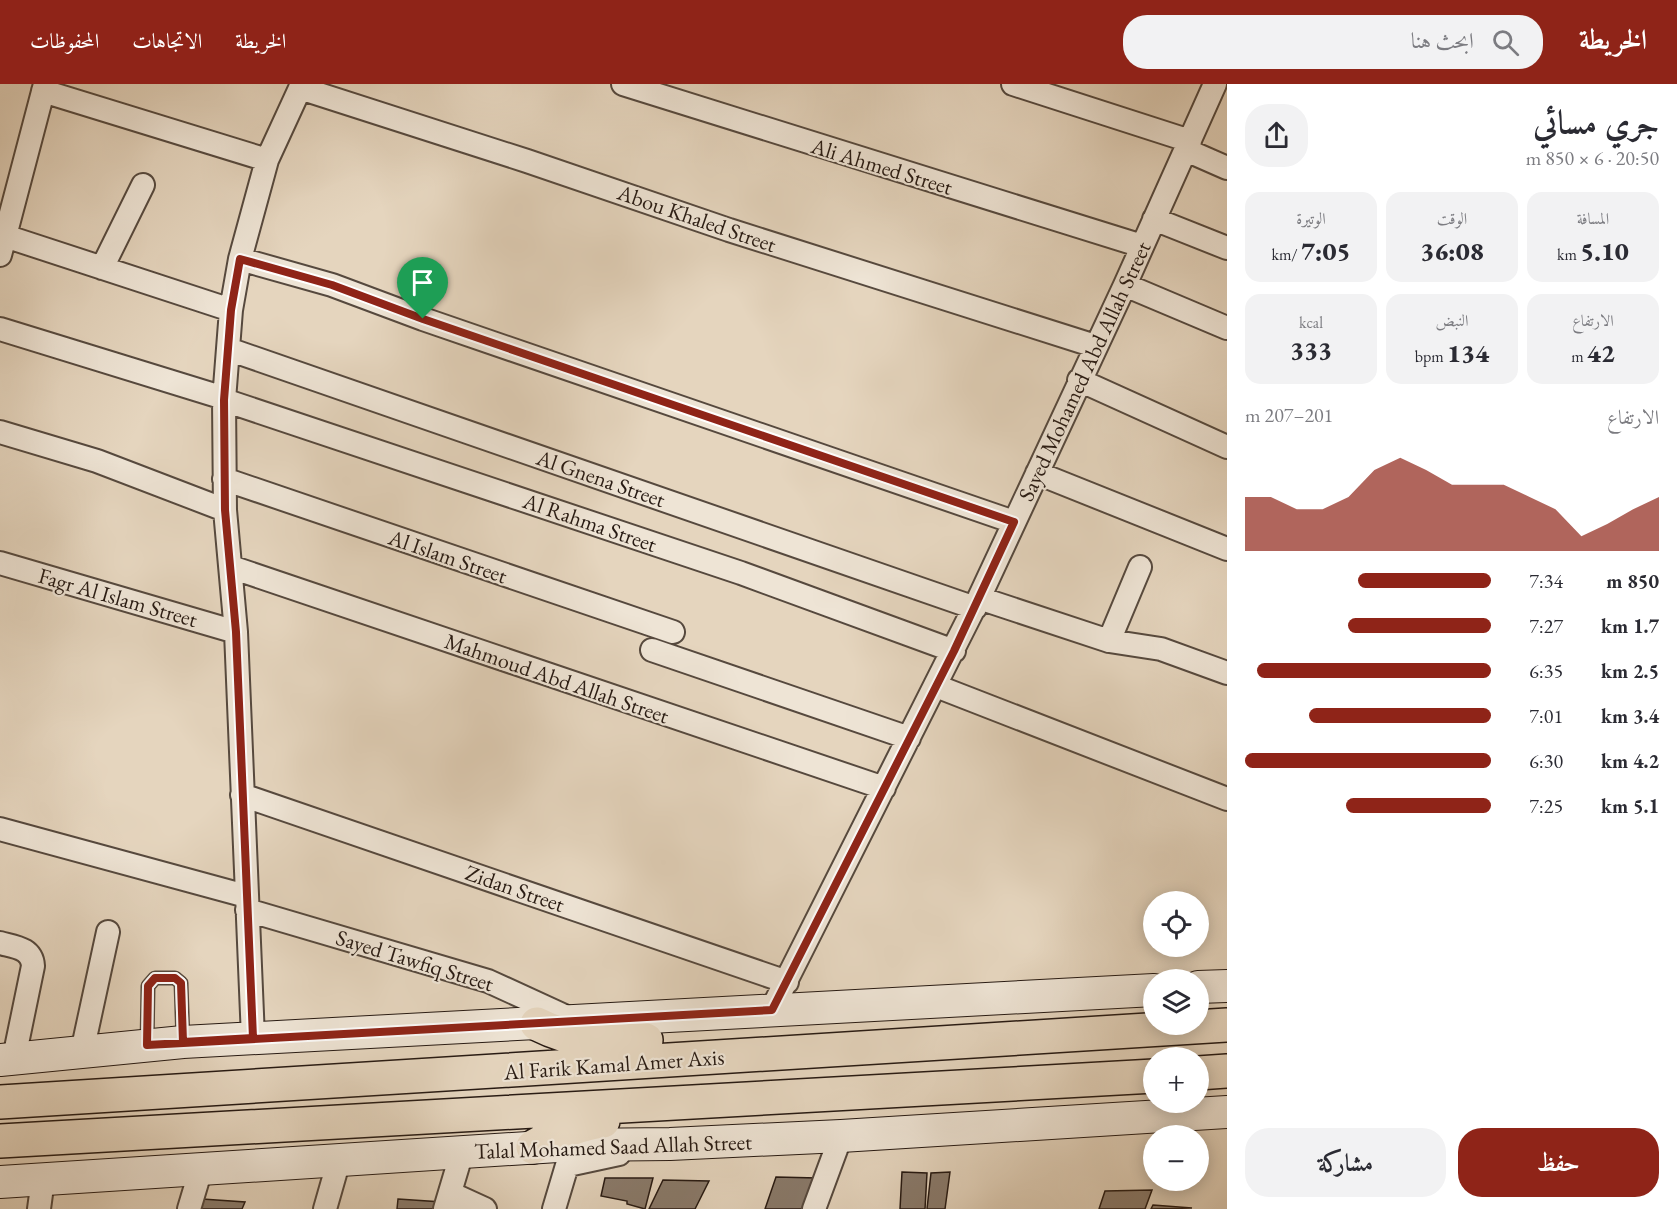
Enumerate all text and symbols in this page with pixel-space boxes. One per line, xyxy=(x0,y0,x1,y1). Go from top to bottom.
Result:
search box xyxy=(1123,15,1543,69)
text: الخريطة xyxy=(1579,21,1647,57)
text: ابحث هنا xyxy=(1411,26,1474,55)
icon: search xyxy=(1489,26,1522,59)
text: المحفوظات xyxy=(30,27,99,54)
text: الاتجاهات xyxy=(132,27,202,54)
text: الخريطة xyxy=(235,27,286,54)
text: جري مسائي xyxy=(1533,101,1659,144)
button: share xyxy=(1245,104,1308,167)
street label: Ali Ahmed Street xyxy=(807,131,956,202)
text: 20:50 · 6 × 850 m xyxy=(1526,145,1659,171)
street label: Abou Khaled Street xyxy=(613,177,780,259)
text: الوتيرة xyxy=(1296,208,1326,229)
text: الوقت xyxy=(1437,208,1467,229)
text: المسافة xyxy=(1577,208,1609,229)
text: 7:05 xyxy=(1301,234,1351,268)
text: 36:08 xyxy=(1420,234,1484,268)
text: 5.10 xyxy=(1580,234,1629,268)
street label: Sayed Mohamed Abd Allah Street xyxy=(1011,237,1158,506)
text: /km xyxy=(1271,244,1301,265)
text: km xyxy=(1557,244,1580,265)
pin xyxy=(397,257,448,319)
icon: arrive xyxy=(406,266,439,299)
text: النبض xyxy=(1436,310,1468,331)
text: الارتفاع xyxy=(1572,310,1614,331)
text: kcal xyxy=(1299,312,1323,333)
text: 333 xyxy=(1290,333,1332,367)
text: 134 xyxy=(1447,336,1489,370)
text: 42 xyxy=(1587,336,1615,370)
text: bpm xyxy=(1415,346,1447,367)
text: m xyxy=(1571,346,1587,367)
text: 201–207 m xyxy=(1245,402,1333,428)
text: الارتفاع xyxy=(1607,404,1659,430)
street label: Al Gnena Street xyxy=(532,443,669,514)
street label: Al Rahma Street xyxy=(518,486,661,559)
street label: Al Islam Street xyxy=(384,522,511,590)
street label: Fagr Al Islam Street xyxy=(35,561,201,634)
text: 7:34 xyxy=(1529,568,1563,594)
text: 850 m xyxy=(1606,568,1659,594)
text: 7:27 xyxy=(1529,613,1563,639)
text: 1.7 km xyxy=(1601,613,1659,639)
street label: Mahmoud Abd Allah Street xyxy=(441,626,673,731)
text: 6:35 xyxy=(1529,658,1563,684)
text: 2.5 km xyxy=(1601,658,1659,684)
text: 7:01 xyxy=(1529,703,1563,729)
text: 3.4 km xyxy=(1601,703,1659,729)
text: 6:30 xyxy=(1529,748,1563,774)
text: 4.2 km xyxy=(1601,748,1659,774)
text: 7:25 xyxy=(1529,793,1563,819)
text: 5.1 km xyxy=(1601,793,1659,819)
street label: Zidan Street xyxy=(461,858,568,919)
map controls xyxy=(1143,891,1209,1191)
button: locate xyxy=(1143,891,1209,957)
street label: Sayed Tawfiq Street xyxy=(333,923,497,998)
button: layers xyxy=(1143,969,1209,1035)
street label: Al Farik Kamal Amer Axis xyxy=(502,1042,725,1087)
button: + xyxy=(1143,1047,1209,1113)
button: − xyxy=(1143,1125,1209,1191)
street label: Talal Mohamed Saad Allah Street xyxy=(474,1127,753,1166)
button: مشاركة xyxy=(1245,1128,1446,1197)
button: حفظ xyxy=(1458,1128,1659,1197)

